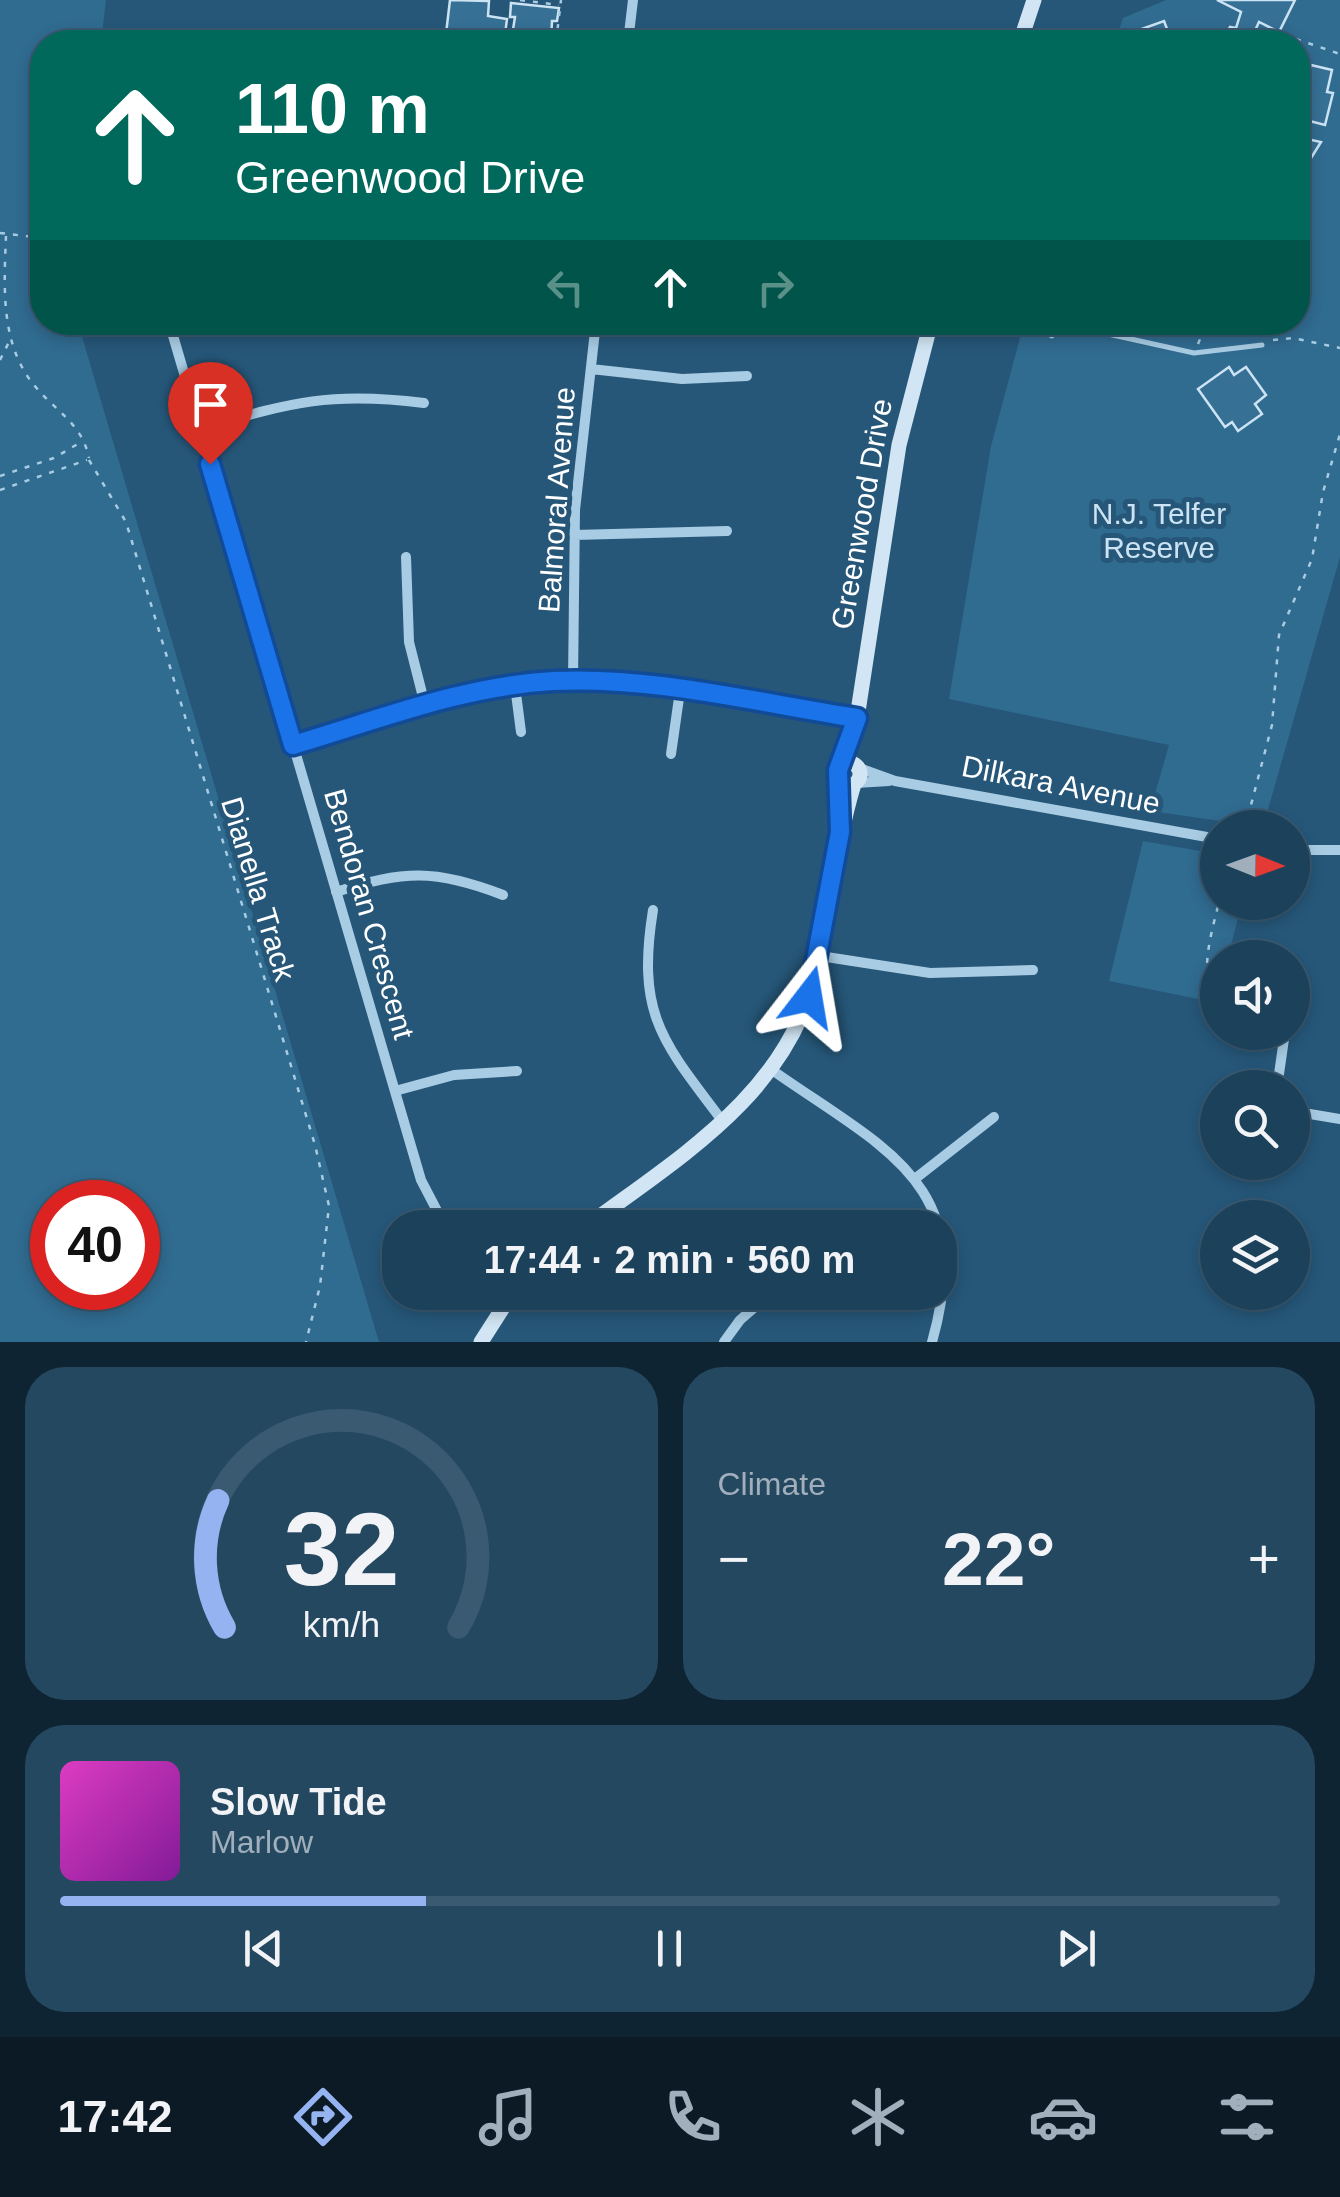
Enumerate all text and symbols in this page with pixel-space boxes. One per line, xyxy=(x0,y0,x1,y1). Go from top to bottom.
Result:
icon: ahead xyxy=(70,70,200,200)
text: 110 m xyxy=(235,70,430,148)
text: Greenwood Drive xyxy=(235,152,585,203)
icon: left xyxy=(538,260,593,315)
icon: ahead xyxy=(643,260,698,315)
icon: right xyxy=(748,260,803,315)
pin xyxy=(168,362,253,465)
icon: arrive xyxy=(183,377,238,432)
street label: Balmoral Avenue xyxy=(532,386,581,614)
street label: Greenwood Drive xyxy=(825,396,898,632)
park label: N.J. Telfer Reserve xyxy=(1092,497,1226,564)
street label: Dilkara Avenue xyxy=(959,749,1163,820)
street label: Bendoran Crescent xyxy=(318,785,421,1043)
street label: Dianella Track xyxy=(215,793,302,986)
north arrow xyxy=(1200,810,1310,920)
map controls xyxy=(1200,810,1310,1310)
button: sound xyxy=(1200,940,1310,1050)
position arrow xyxy=(757,945,861,1049)
button: search xyxy=(1200,1070,1310,1180)
speed limit sign: 40 xyxy=(30,1180,160,1310)
button: layers xyxy=(1200,1200,1310,1310)
text: 17:44 · 2 min · 560 m xyxy=(484,1239,855,1281)
text: Climate xyxy=(718,1466,826,1502)
text: 32 xyxy=(283,1491,399,1607)
text: 22° xyxy=(942,1517,1055,1601)
text: − xyxy=(718,1528,750,1590)
text: + xyxy=(1248,1528,1280,1590)
text: km/h xyxy=(303,1605,380,1645)
text: Slow Tide xyxy=(210,1781,387,1823)
text: Marlow xyxy=(210,1824,313,1860)
icon: previous xyxy=(236,1921,291,1976)
icon: pause xyxy=(642,1921,697,1976)
icon: next xyxy=(1049,1921,1104,1976)
icon: directions xyxy=(288,2082,358,2152)
icon: music xyxy=(473,2082,543,2152)
icon: phone xyxy=(658,2082,728,2152)
icon: climate xyxy=(843,2082,913,2152)
icon: car xyxy=(1028,2082,1098,2152)
icon: filters xyxy=(1212,2082,1282,2152)
text: 17:42 xyxy=(57,2091,173,2142)

